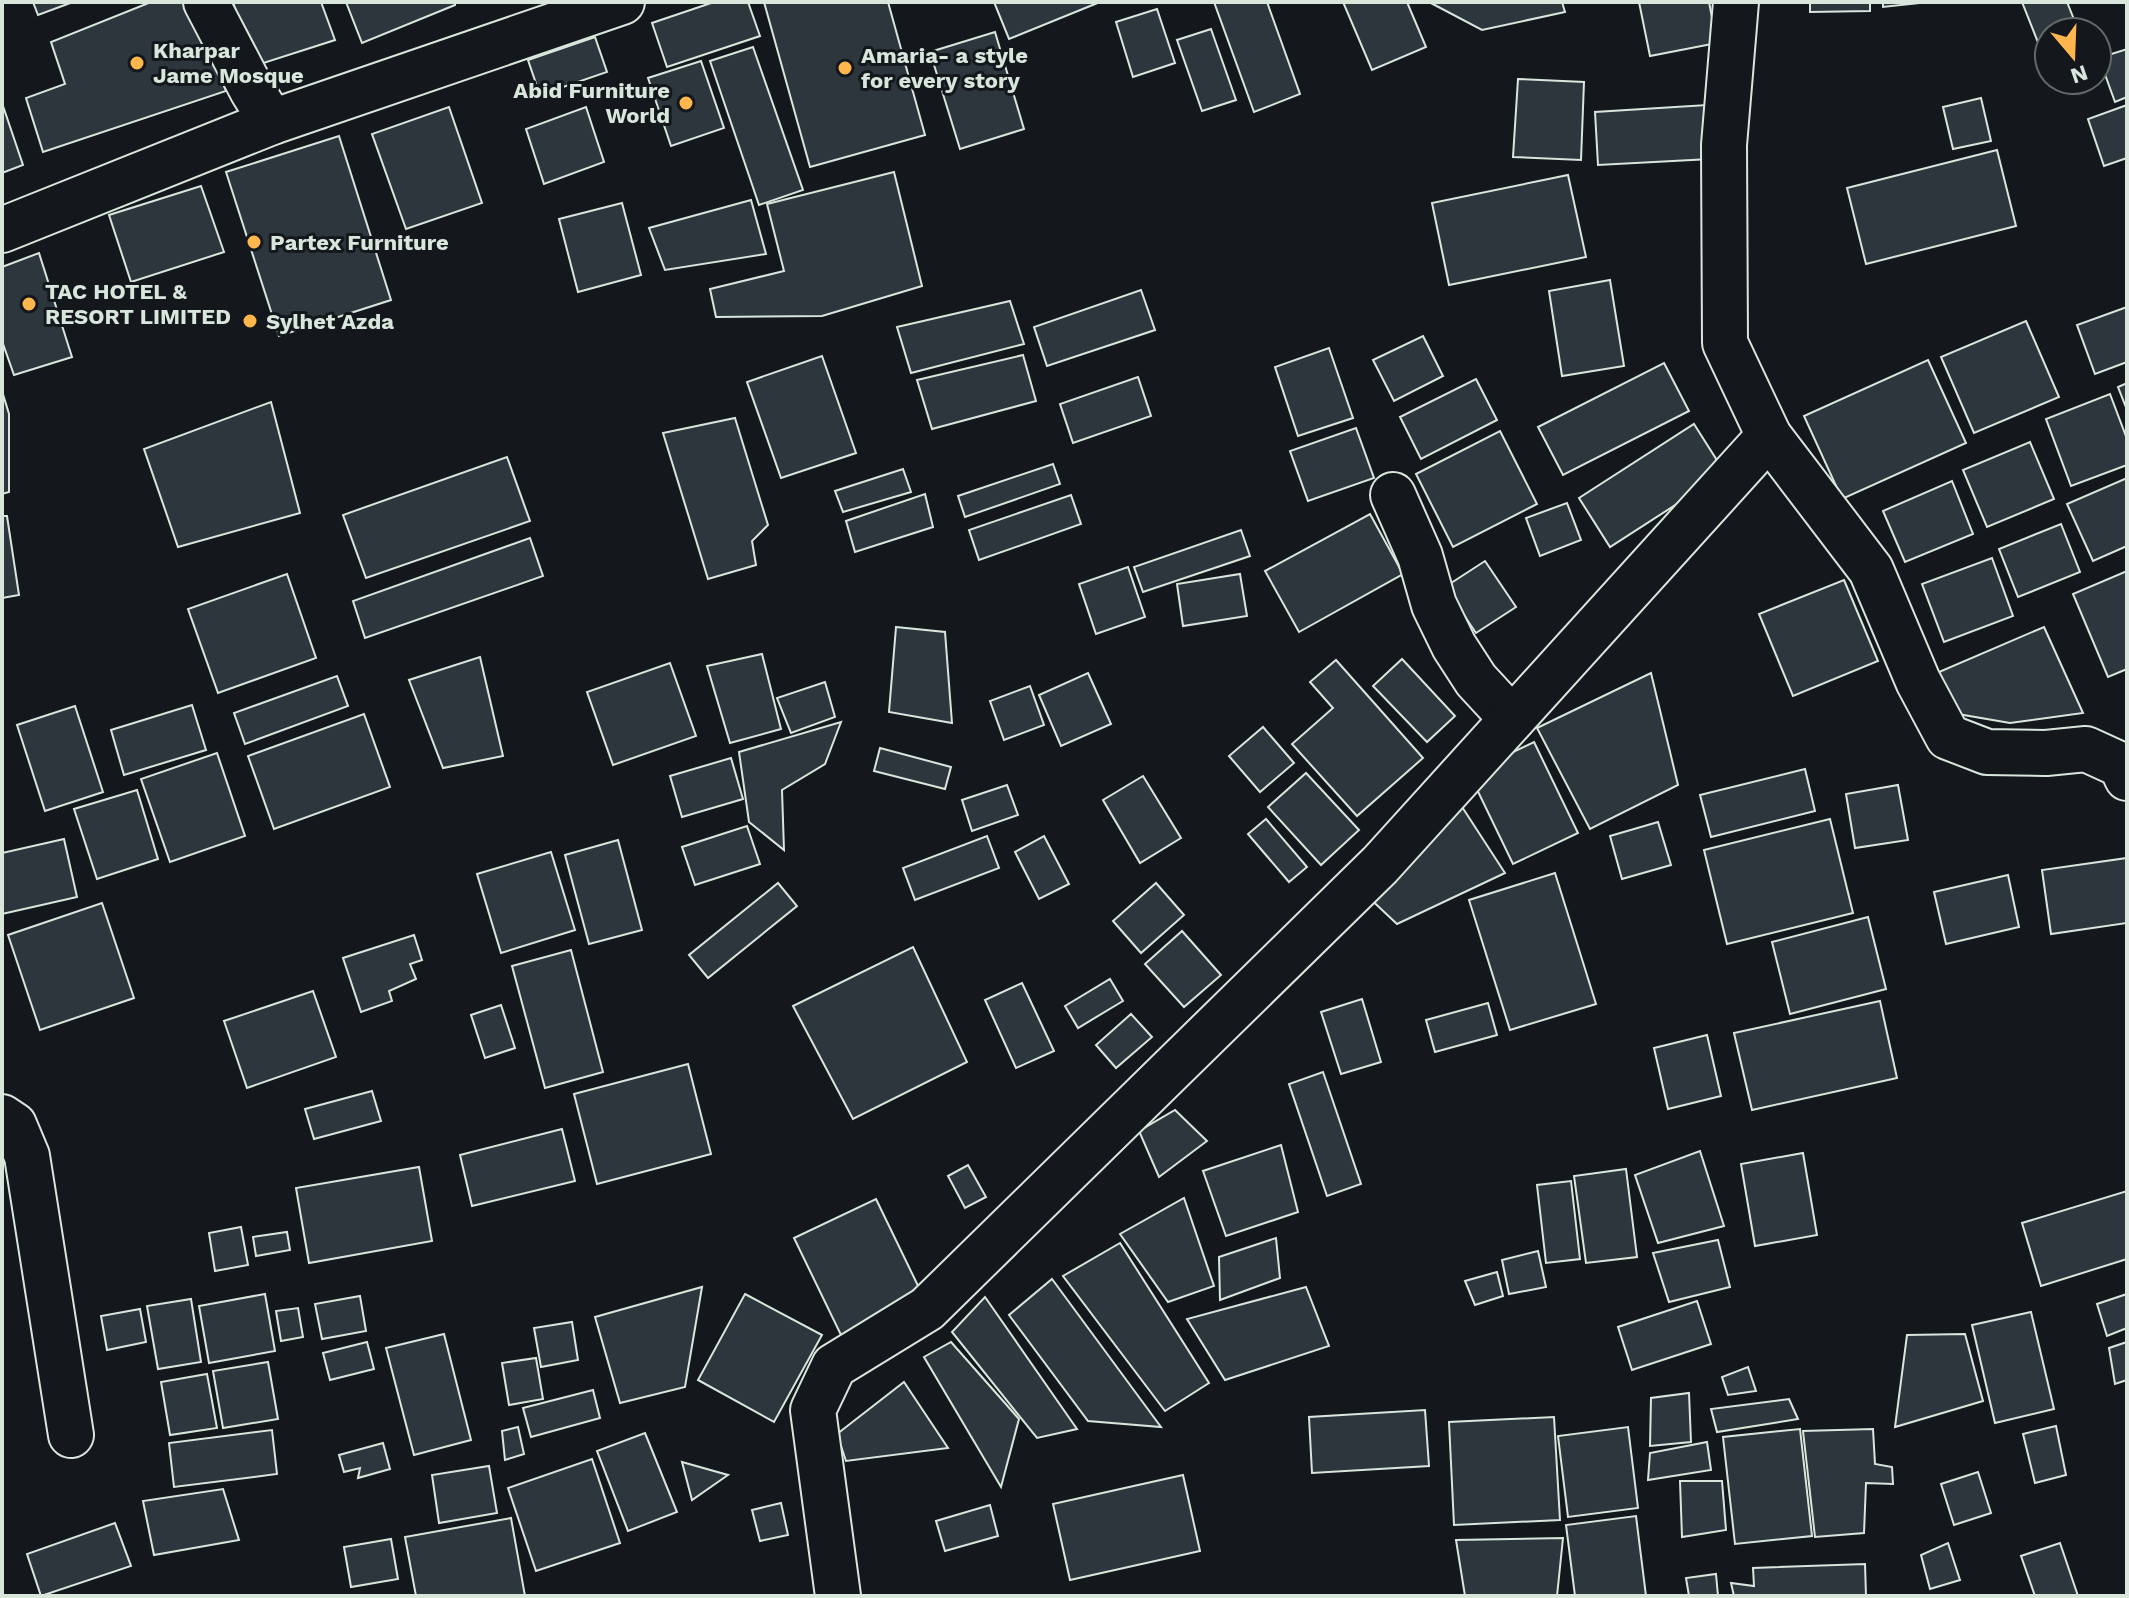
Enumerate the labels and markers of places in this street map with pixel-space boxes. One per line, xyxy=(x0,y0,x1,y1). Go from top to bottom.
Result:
place label: Kharpar Jame Mosque xyxy=(153,38,304,88)
place label: Amaria- a style for every story xyxy=(861,43,1028,93)
marker: Kharpar Jame Mosque xyxy=(128,54,146,72)
marker: Amaria- a style for every story xyxy=(836,59,854,77)
place label: Abid Furniture World xyxy=(513,78,670,128)
marker: Abid Furniture World xyxy=(677,94,695,112)
place label: Partex Furniture xyxy=(270,230,449,255)
marker: Partex Furniture xyxy=(245,233,263,251)
place label: TAC HOTEL & RESORT LIMITED xyxy=(45,279,231,329)
marker: TAC HOTEL & RESORT LIMITED xyxy=(20,295,38,313)
place label: Sylhet Azda xyxy=(266,309,394,334)
marker: Sylhet Azda xyxy=(241,312,259,330)

